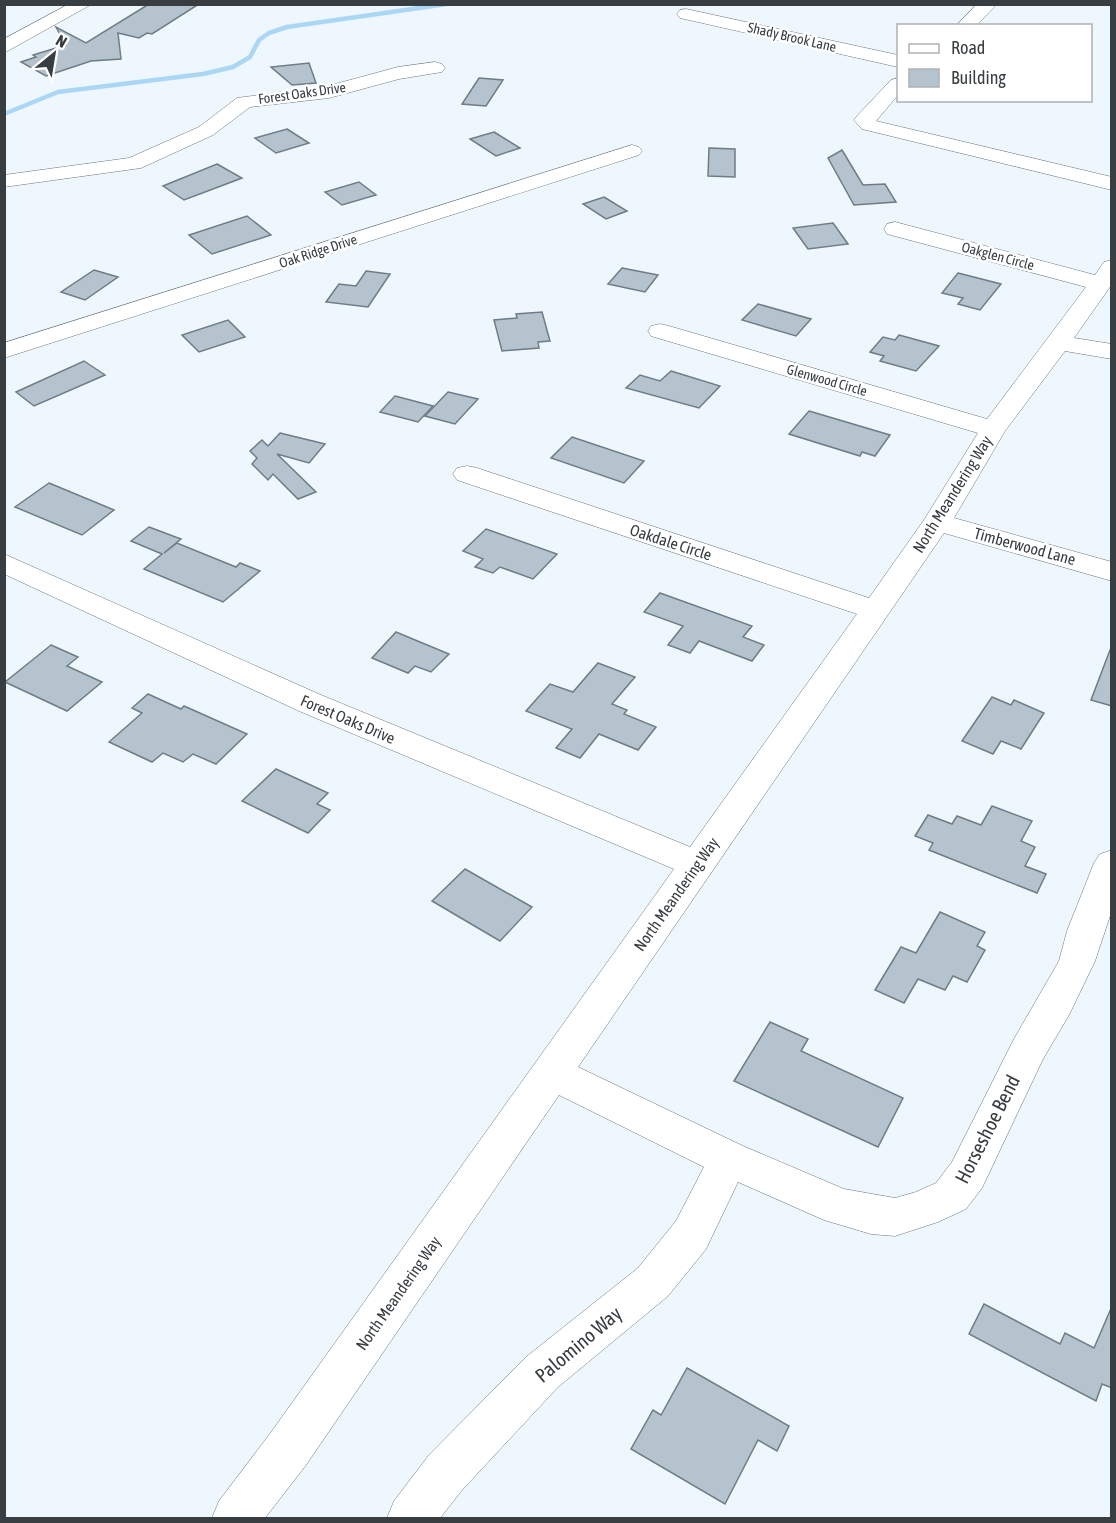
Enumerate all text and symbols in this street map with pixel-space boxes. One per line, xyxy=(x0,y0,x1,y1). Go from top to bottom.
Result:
street label: Shady Brook Lane xyxy=(746,19,838,55)
north arrow xyxy=(24,24,84,84)
legend xyxy=(897,24,1092,102)
text: N xyxy=(53,31,70,51)
text: Road xyxy=(951,37,985,58)
text: Building xyxy=(951,67,1006,88)
street label: Forest Oaks Drive xyxy=(257,79,347,107)
street label: Oak Ridge Drive xyxy=(277,231,359,271)
street label: Oakglen Circle xyxy=(960,239,1036,273)
street label: Glenwood Circle xyxy=(785,361,869,399)
street label: North Meandering Way xyxy=(909,432,996,556)
street label: Oakdale Circle xyxy=(628,520,714,564)
street label: Timberwood Lane xyxy=(972,524,1078,568)
street label: Forest Oaks Drive xyxy=(298,691,398,747)
street label: North Meandering Way xyxy=(630,833,723,955)
street label: Horseshoe Bend xyxy=(950,1071,1024,1187)
street label: North Meandering Way xyxy=(352,1232,445,1354)
street label: Palomino Way xyxy=(530,1301,626,1387)

